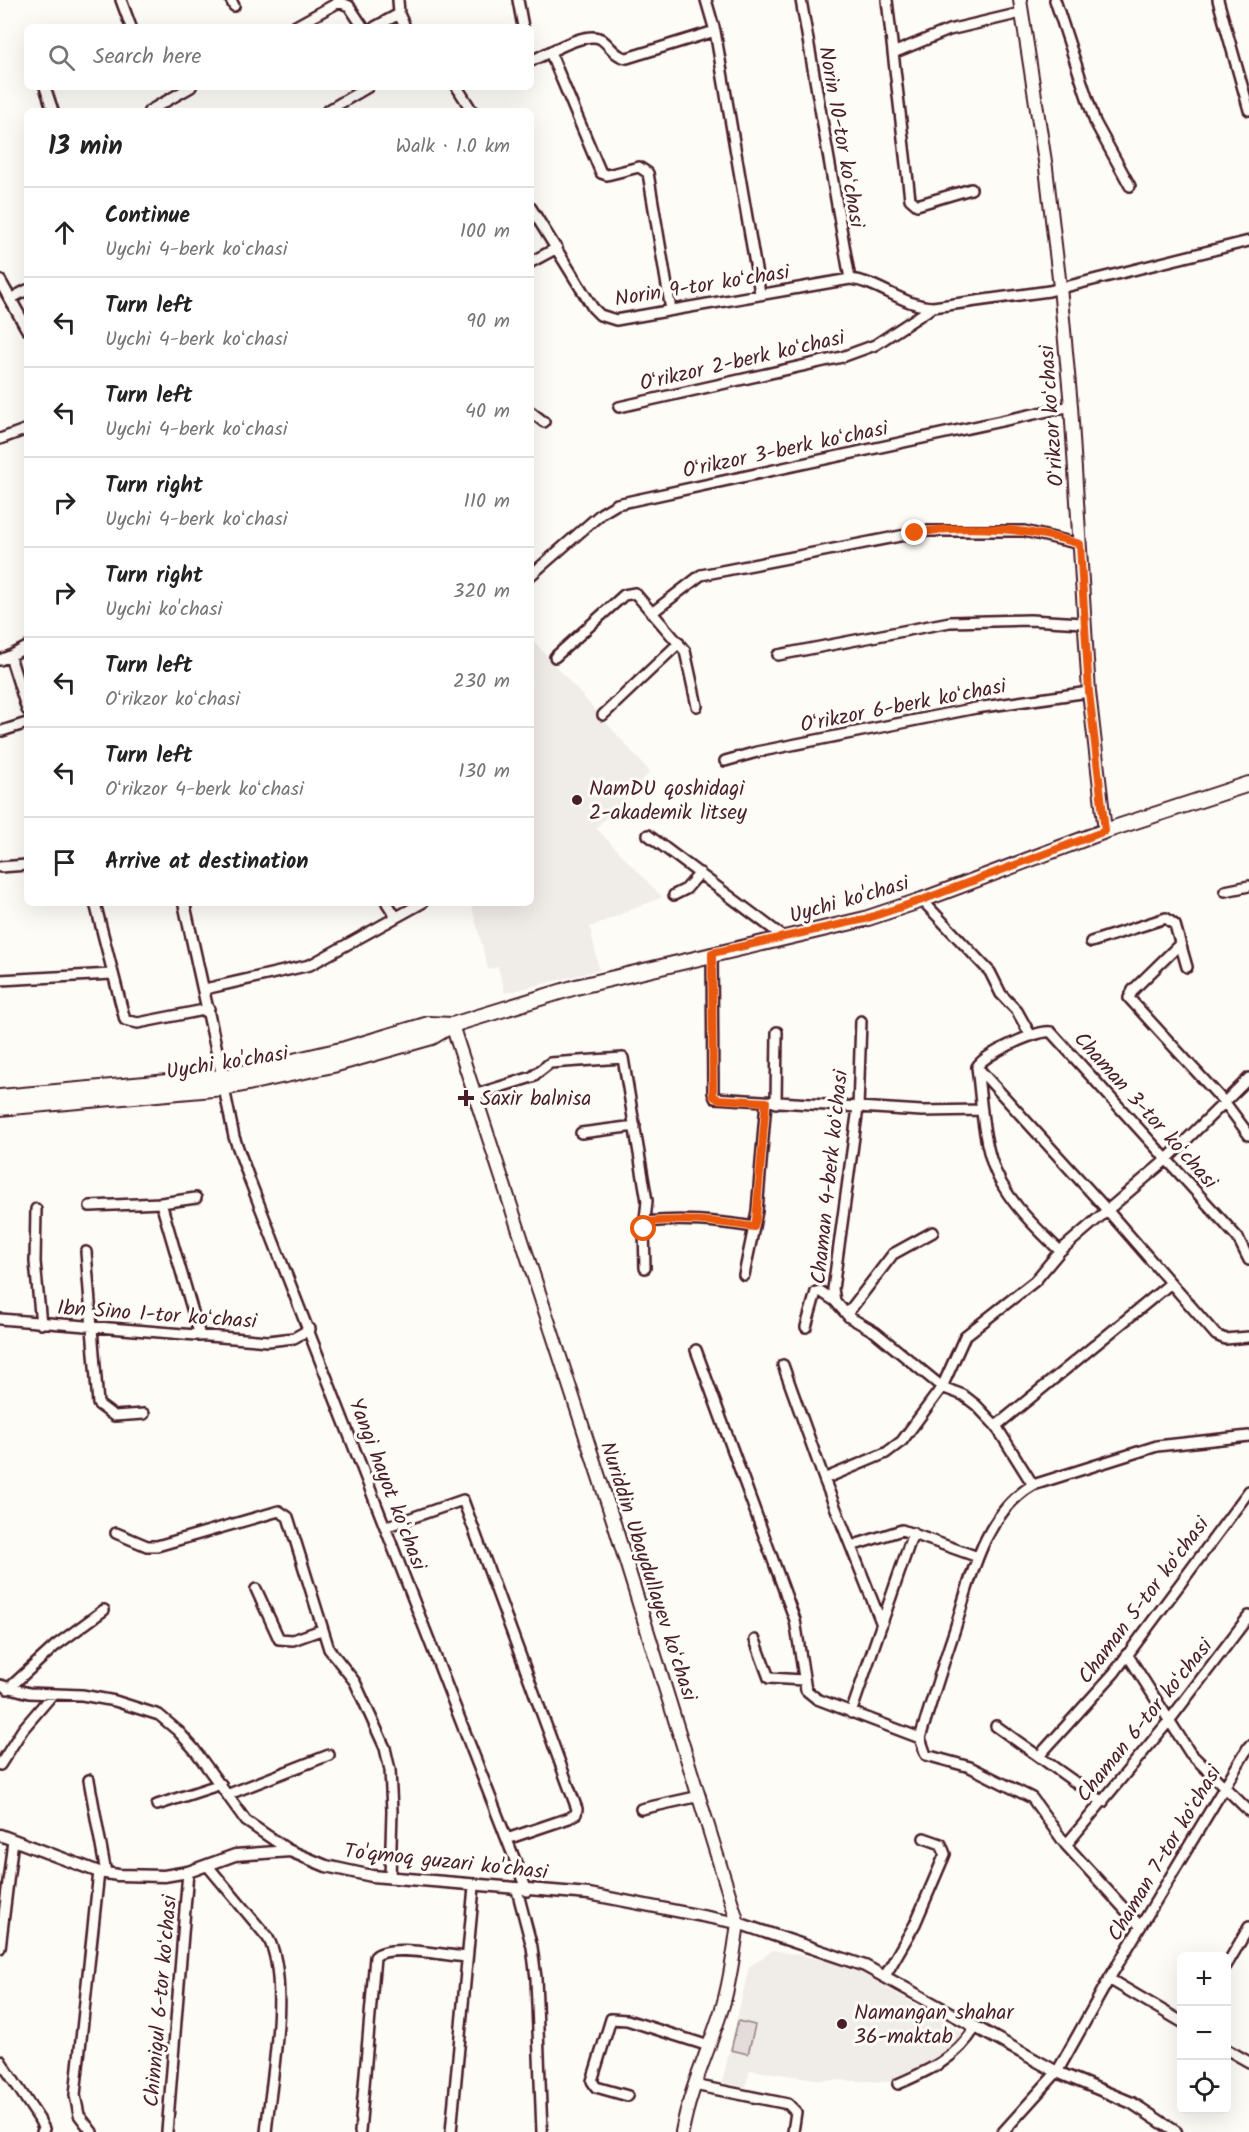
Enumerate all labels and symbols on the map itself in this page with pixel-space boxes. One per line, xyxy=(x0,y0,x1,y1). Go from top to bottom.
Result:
street label: Norin 10-tor koʻchasi xyxy=(808,44,873,231)
street label: Norin 9-tor koʻchasi xyxy=(612,256,793,317)
street label: Oʻrikzor 2-berk koʻchasi xyxy=(637,322,849,401)
street label: Oʻrikzor koʻchasi xyxy=(1031,343,1074,488)
street label: Oʻrikzor 3-berk koʻchasi xyxy=(680,412,892,488)
route end xyxy=(901,519,927,545)
street label: Oʻrikzor 6-berk koʻchasi xyxy=(798,670,1010,743)
place label: NamDU qoshidagi 2-akademik litsey xyxy=(589,773,747,830)
marker: NamDU qoshidagi 2-akademik litsey xyxy=(570,793,584,807)
street label: Uychi ko'chasi xyxy=(786,867,914,933)
street label: Chaman 3-tor koʻchasi xyxy=(1065,1025,1226,1198)
street label: Uychi ko'chasi xyxy=(164,1037,292,1089)
street label: Chaman 4-berk koʻchasi xyxy=(803,1067,858,1286)
place label: Saxir balnisa xyxy=(480,1083,591,1116)
marker: Saxir balnisa xyxy=(457,1089,475,1107)
route start xyxy=(630,1215,656,1241)
street label: Ibn Sino 1-tor koʻchasi xyxy=(56,1292,259,1339)
street label: Yangi hayot koʻchasi xyxy=(339,1394,435,1576)
street label: Nuriddin Ubaydullayev koʻchasi xyxy=(590,1438,705,1706)
street label: Chaman 5-tor koʻchasi xyxy=(1070,1509,1219,1692)
street label: Chaman 6-tor koʻchasi xyxy=(1069,1631,1222,1810)
street label: Chaman 7-tor koʻchasi xyxy=(1099,1758,1232,1948)
street label: To'qmoq guzari ko'chasi xyxy=(342,1835,550,1890)
street label: Chinnigul 6-tor koʻchasi xyxy=(136,1893,187,2108)
place label: Namangan shahar 36-maktab xyxy=(854,1997,1014,2054)
marker: Namangan shahar 36-maktab xyxy=(835,2017,849,2031)

